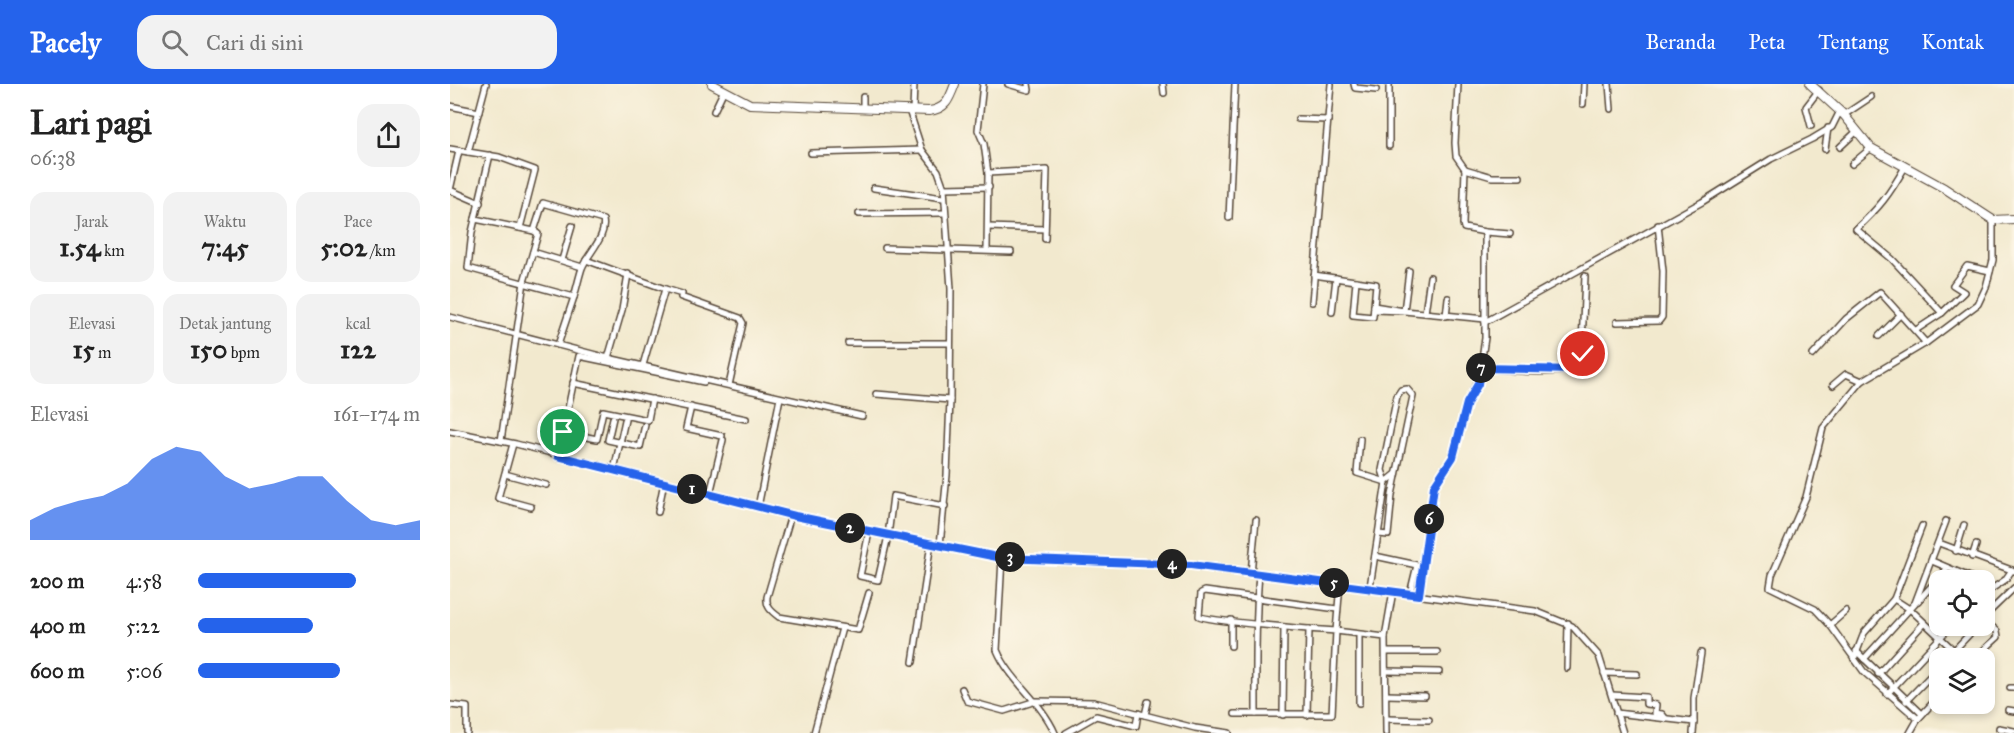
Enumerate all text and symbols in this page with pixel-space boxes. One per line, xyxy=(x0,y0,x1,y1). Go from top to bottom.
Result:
search box xyxy=(137,15,557,69)
text: Pacely xyxy=(30,25,101,60)
icon: search xyxy=(158,26,191,59)
text: Cari di sini xyxy=(206,29,303,56)
text: Beranda xyxy=(1645,29,1716,55)
text: Peta xyxy=(1749,29,1785,55)
text: Tentang xyxy=(1818,29,1888,55)
text: Kontak xyxy=(1921,29,1984,55)
text: Lari pagi xyxy=(30,103,152,143)
button: share xyxy=(357,104,420,167)
text: 06:38 xyxy=(30,146,76,170)
text: Jarak xyxy=(75,212,109,231)
text: Waktu xyxy=(204,212,246,231)
text: Pace xyxy=(343,212,373,231)
text: 1.54 xyxy=(59,231,100,263)
text: 7:45 xyxy=(202,231,249,263)
text: 5:02 xyxy=(320,231,367,263)
text: km xyxy=(100,241,125,260)
text: /km xyxy=(367,241,396,260)
text: Elevasi xyxy=(69,314,115,333)
text: Detak jantung xyxy=(179,314,271,333)
text: kcal xyxy=(345,314,371,333)
pin xyxy=(1557,328,1608,379)
text: 15 xyxy=(72,333,95,365)
text: 150 xyxy=(190,333,227,365)
text: 122 xyxy=(340,333,376,365)
icon: check xyxy=(1566,337,1599,370)
text: m xyxy=(95,343,112,362)
text: bpm xyxy=(227,343,260,362)
pin: 7 xyxy=(1466,353,1496,383)
text: 7 xyxy=(1477,358,1485,377)
text: Elevasi xyxy=(30,402,89,426)
text: 161–174 m xyxy=(333,402,420,426)
pin xyxy=(537,406,588,457)
icon: arrive xyxy=(546,415,579,448)
pin: 1 xyxy=(677,474,707,504)
text: 1 xyxy=(689,479,695,498)
pin: 6 xyxy=(1414,504,1444,534)
text: 6 xyxy=(1425,509,1433,528)
pin: 2 xyxy=(835,513,865,543)
text: 2 xyxy=(846,518,854,537)
pin: 3 xyxy=(995,542,1025,572)
text: 3 xyxy=(1007,547,1013,566)
pin: 4 xyxy=(1157,549,1187,579)
text: 4 xyxy=(1168,554,1176,573)
pin: 5 xyxy=(1319,568,1349,598)
text: 200 m xyxy=(30,569,84,593)
text: 4:58 xyxy=(126,569,162,593)
map controls xyxy=(1929,570,1995,714)
button: locate xyxy=(1929,570,1995,636)
text: 5 xyxy=(1330,573,1338,592)
text: 400 m xyxy=(30,614,86,638)
text: 5:22 xyxy=(126,614,160,638)
button: layers xyxy=(1929,648,1995,714)
text: 600 m xyxy=(30,659,85,683)
text: 5:06 xyxy=(126,659,162,683)

